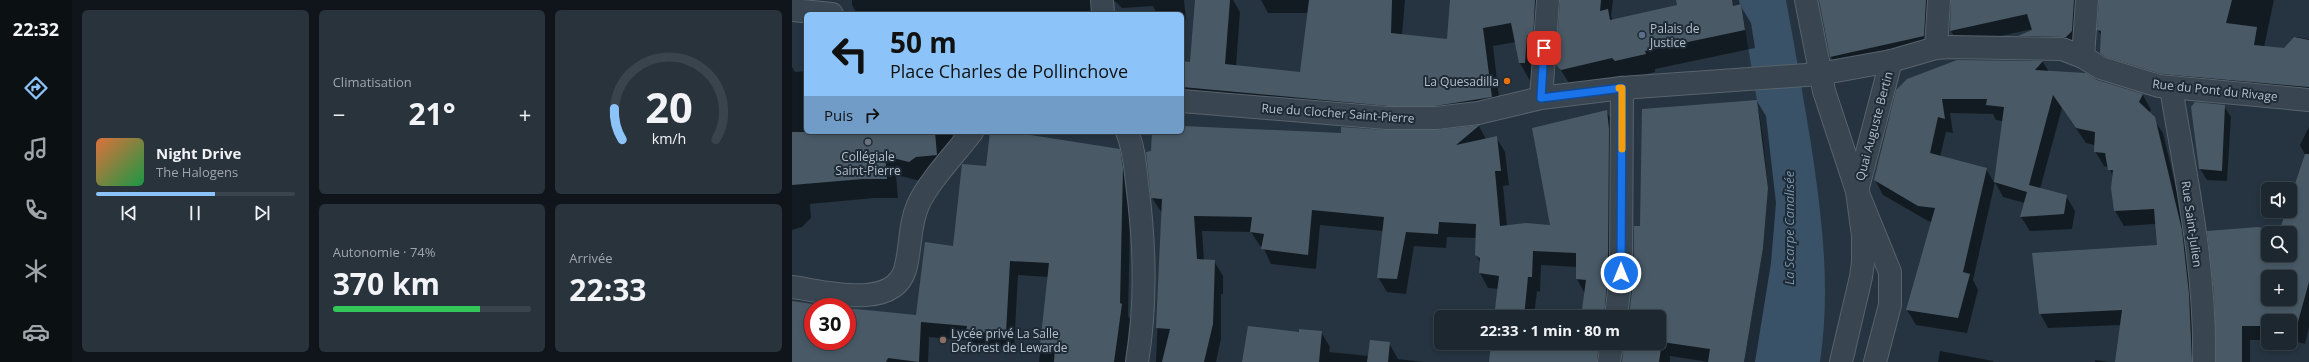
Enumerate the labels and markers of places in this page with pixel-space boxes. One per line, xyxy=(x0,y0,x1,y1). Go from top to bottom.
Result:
place label: Palais de Justice xyxy=(1649,20,1700,51)
marker: Palais de Justice xyxy=(1637,30,1647,40)
pin xyxy=(1527,31,1561,65)
place label: La Quesadilla xyxy=(1424,73,1499,90)
marker: La Quesadilla xyxy=(1502,76,1512,86)
marker: Collégiale Saint-Pierre xyxy=(863,137,873,147)
place label: Collégiale Saint-Pierre xyxy=(835,148,901,179)
place label: Lycée privé La Salle Deforest de Lewarde xyxy=(951,325,1068,356)
marker: Lycée privé La Salle Deforest de Lewarde xyxy=(938,335,948,345)

